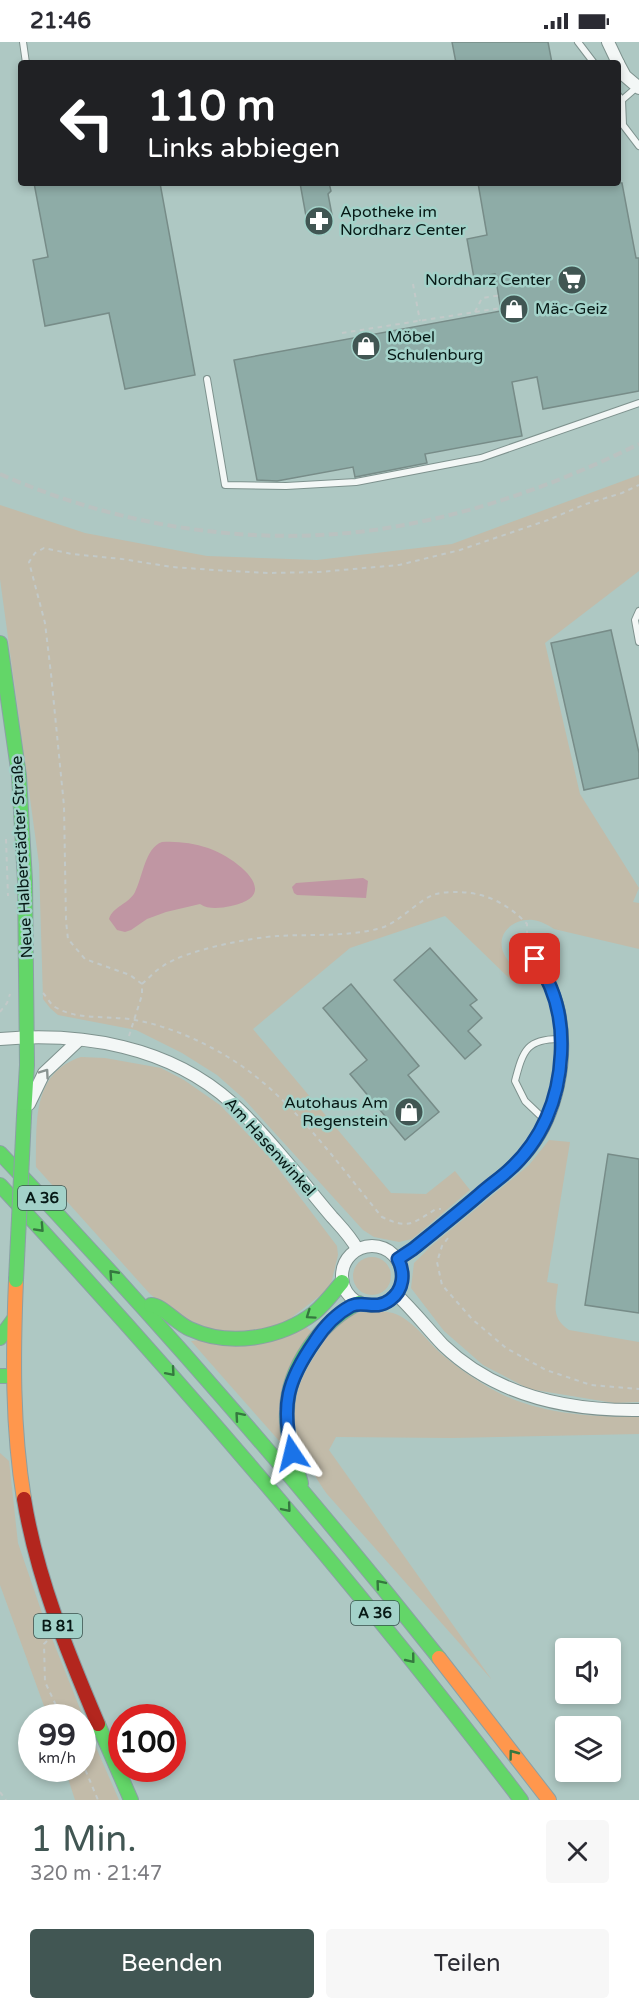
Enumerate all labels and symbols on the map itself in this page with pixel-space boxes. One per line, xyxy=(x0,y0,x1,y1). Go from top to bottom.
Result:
place label: Apotheke im Nordharz Center xyxy=(340,202,467,240)
pharmacy icon: Apotheke im Nordharz Center xyxy=(303,205,335,237)
supermarket icon: Nordharz Center xyxy=(556,264,588,296)
place label: Nordharz Center xyxy=(425,270,552,290)
shop icon: Mäc-Geiz xyxy=(498,293,530,325)
place label: Mäc-Geiz xyxy=(535,299,607,319)
place label: Möbel Schulenburg xyxy=(387,327,483,365)
shop icon: Möbel Schulenburg xyxy=(350,330,382,362)
street label: Neue Halberstädter Straße xyxy=(7,755,37,959)
pin xyxy=(509,933,560,984)
one-way arrow xyxy=(38,1069,49,1080)
street label: Am Hasenwinkel xyxy=(220,1093,320,1201)
place label: Autohaus Am Regenstein xyxy=(284,1093,388,1131)
shop icon: Autohaus Am Regenstein xyxy=(393,1096,425,1128)
road number: A 36 xyxy=(18,1186,66,1210)
one-way arrow xyxy=(33,1221,44,1232)
one-way arrow xyxy=(109,1270,120,1281)
one-way arrow xyxy=(306,1307,317,1318)
one-way arrow xyxy=(164,1365,175,1376)
one-way arrow xyxy=(235,1412,246,1423)
position arrow xyxy=(260,1421,324,1485)
one-way arrow xyxy=(280,1501,291,1512)
one-way arrow xyxy=(376,1580,387,1591)
road number: A 36 xyxy=(351,1601,399,1625)
road number: B 81 xyxy=(34,1614,82,1638)
one-way arrow xyxy=(404,1652,415,1663)
speed limit sign: 100 xyxy=(108,1704,186,1782)
one-way arrow xyxy=(510,1749,521,1760)

